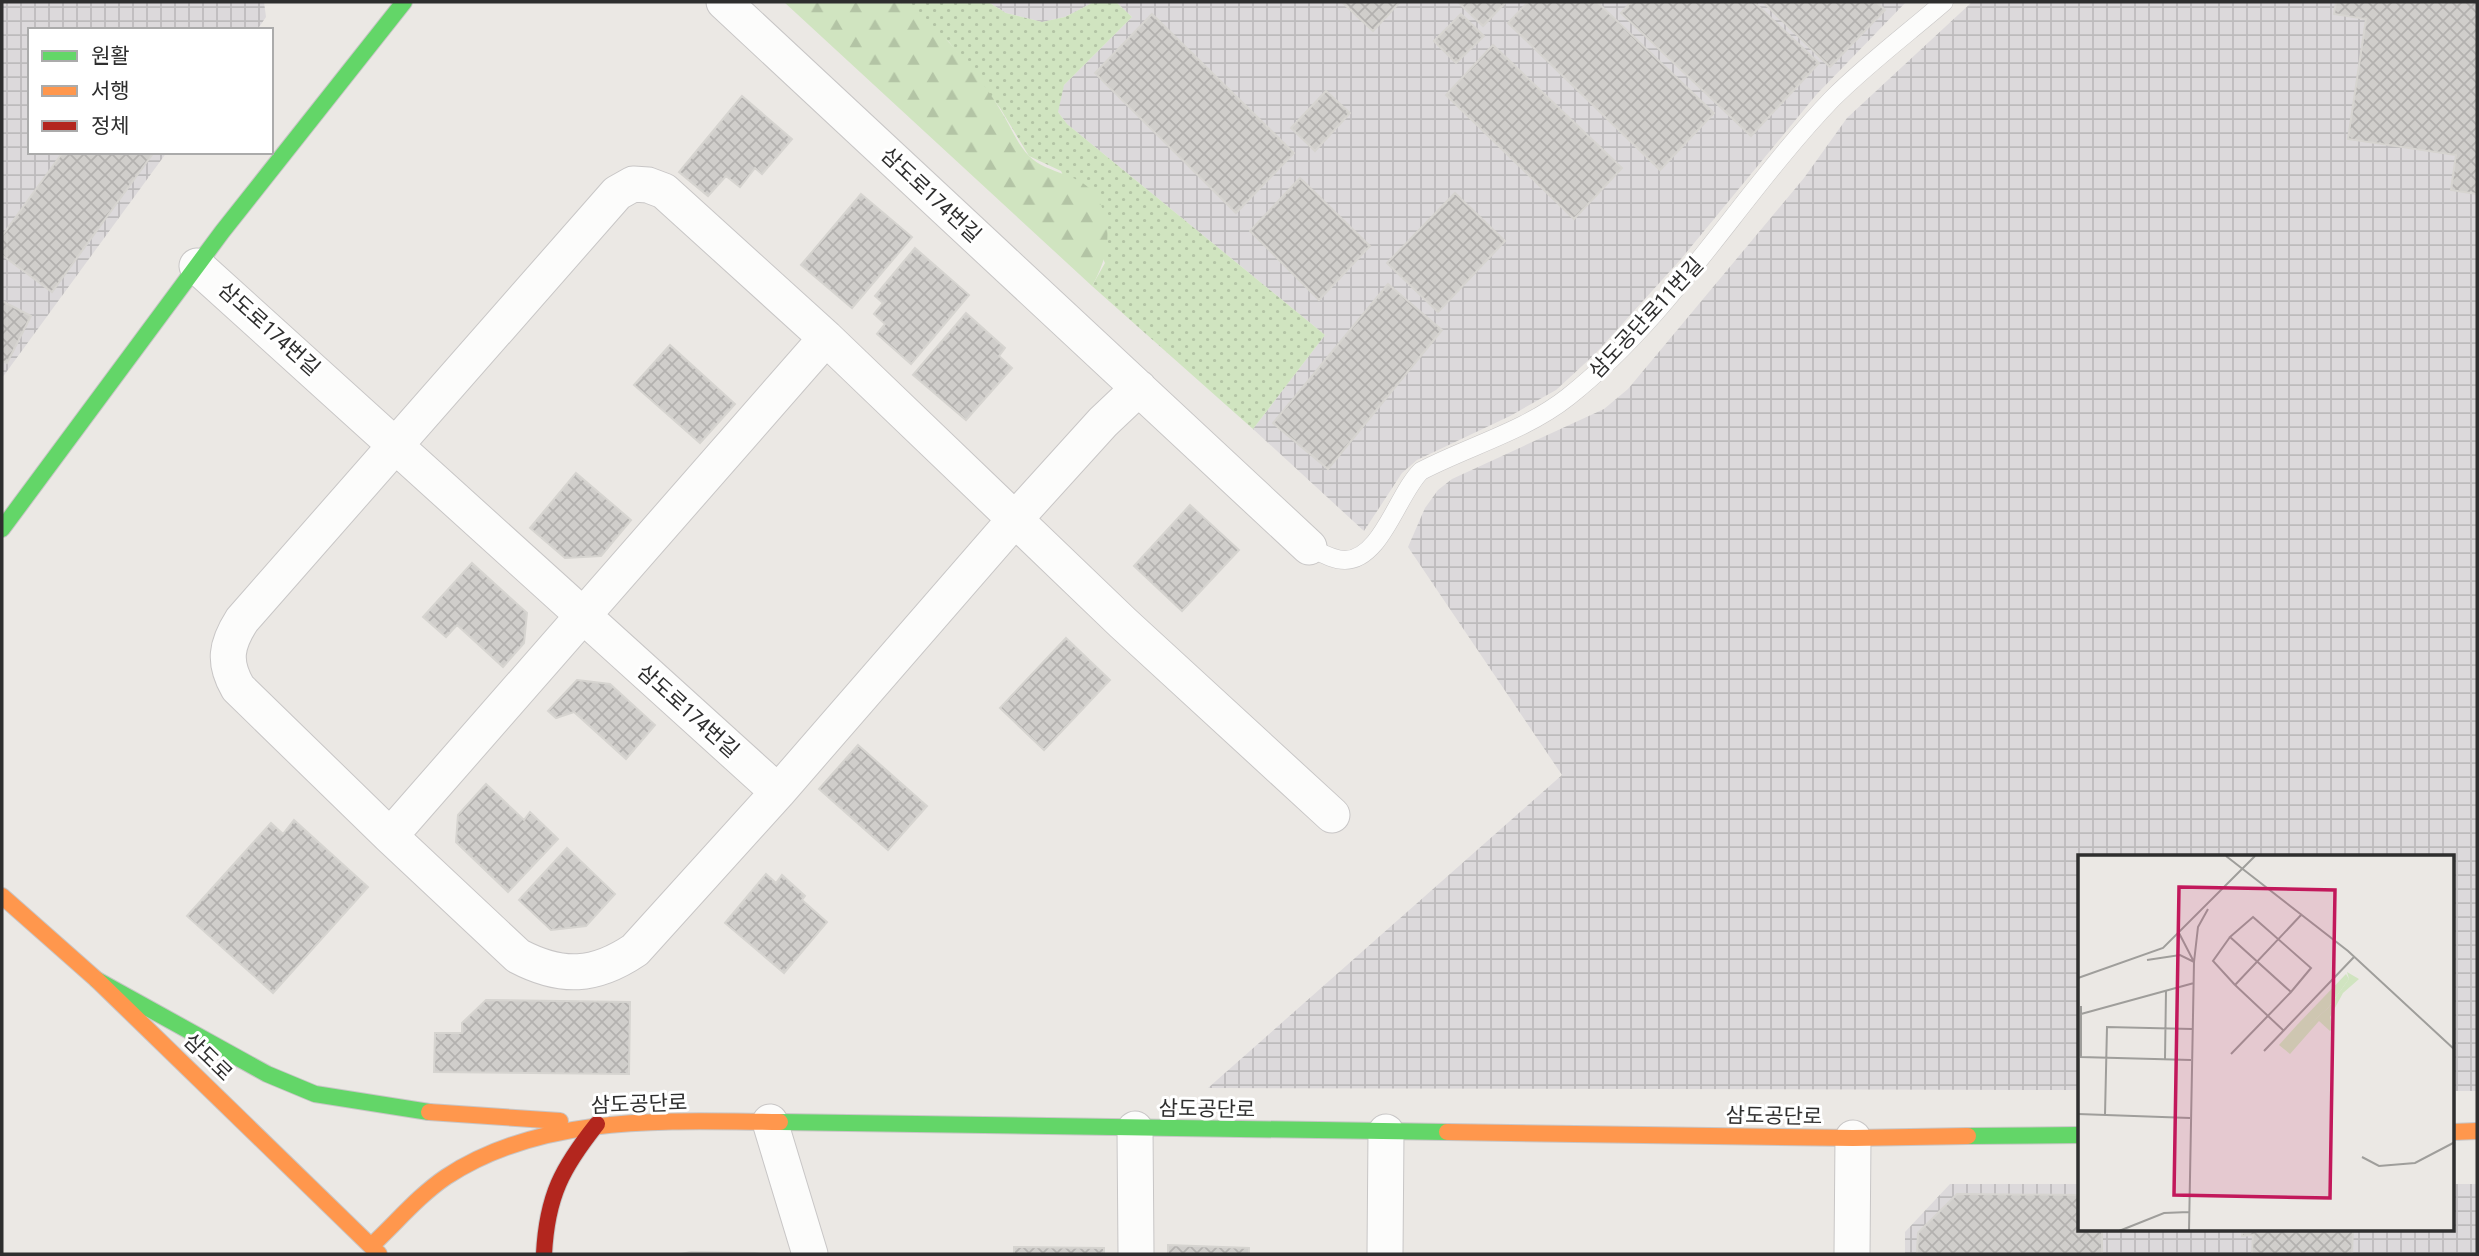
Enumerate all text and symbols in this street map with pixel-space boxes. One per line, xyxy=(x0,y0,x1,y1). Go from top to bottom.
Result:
legend xyxy=(28,28,273,154)
text: 원활 xyxy=(91,44,130,68)
text: 서행 xyxy=(91,79,130,103)
text: 정체 xyxy=(91,114,130,138)
street label: 삼도로174번길 xyxy=(876,143,986,247)
street label: 삼도공단로11번길 xyxy=(1584,253,1708,383)
street label: 삼도로174번길 xyxy=(214,277,324,381)
street label: 삼도로174번길 xyxy=(633,659,743,763)
inset map xyxy=(2078,855,2454,1232)
street label: 삼도로 xyxy=(179,1028,237,1086)
street label: 삼도공단로 xyxy=(590,1090,688,1118)
street label: 삼도공단로 xyxy=(1158,1096,1256,1122)
street label: 삼도공단로 xyxy=(1725,1103,1823,1129)

